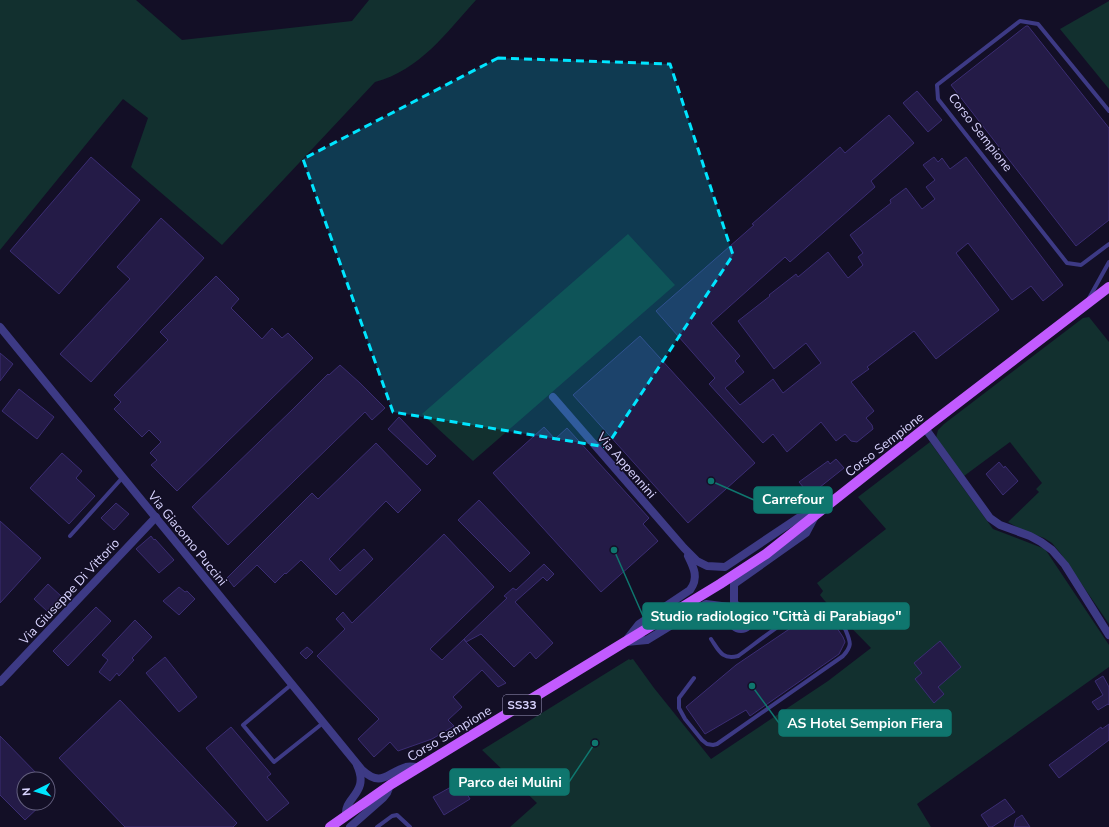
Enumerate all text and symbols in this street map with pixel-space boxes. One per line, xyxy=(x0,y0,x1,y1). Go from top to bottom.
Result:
street label: Corso Sempione xyxy=(944,90,1017,176)
street label: Corso Sempione xyxy=(842,408,928,481)
street label: Via Appennini xyxy=(592,428,660,502)
street label: Via Giacomo Puccini xyxy=(143,487,231,590)
callout: Carrefour xyxy=(754,487,832,513)
text: Carrefour xyxy=(762,490,824,509)
street label: Via Giuseppe Di Vittorio xyxy=(15,535,124,650)
callout: Studio radiologico "Città di Parabiago" xyxy=(643,603,909,629)
text: Studio radiologico "Città di Parabiago" xyxy=(651,607,901,626)
road number: SS33 xyxy=(503,695,541,715)
street label: Corso Sempione xyxy=(404,702,495,766)
callout: AS Hotel Sempion Fiera xyxy=(779,710,951,736)
text: AS Hotel Sempion Fiera xyxy=(787,714,943,733)
callout: Parco dei Mulini xyxy=(450,769,569,795)
north arrow xyxy=(16,771,56,811)
text: Parco dei Mulini xyxy=(458,773,562,792)
text: N xyxy=(19,787,34,797)

